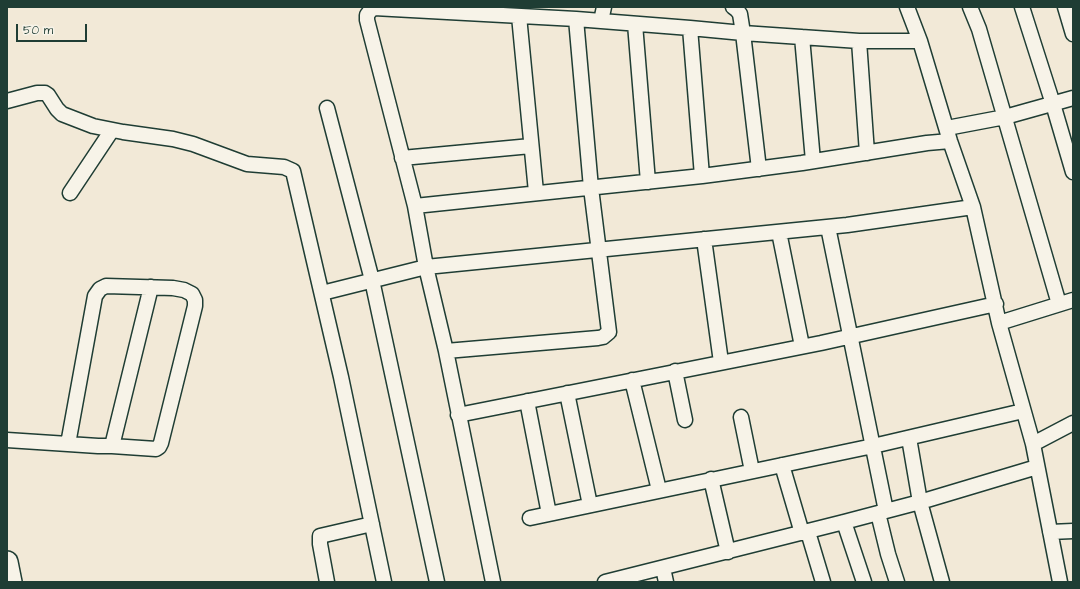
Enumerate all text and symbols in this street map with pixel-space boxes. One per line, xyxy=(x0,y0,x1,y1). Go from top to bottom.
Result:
scale bar xyxy=(18,16,89,42)
text: 50 m xyxy=(23,22,53,39)

